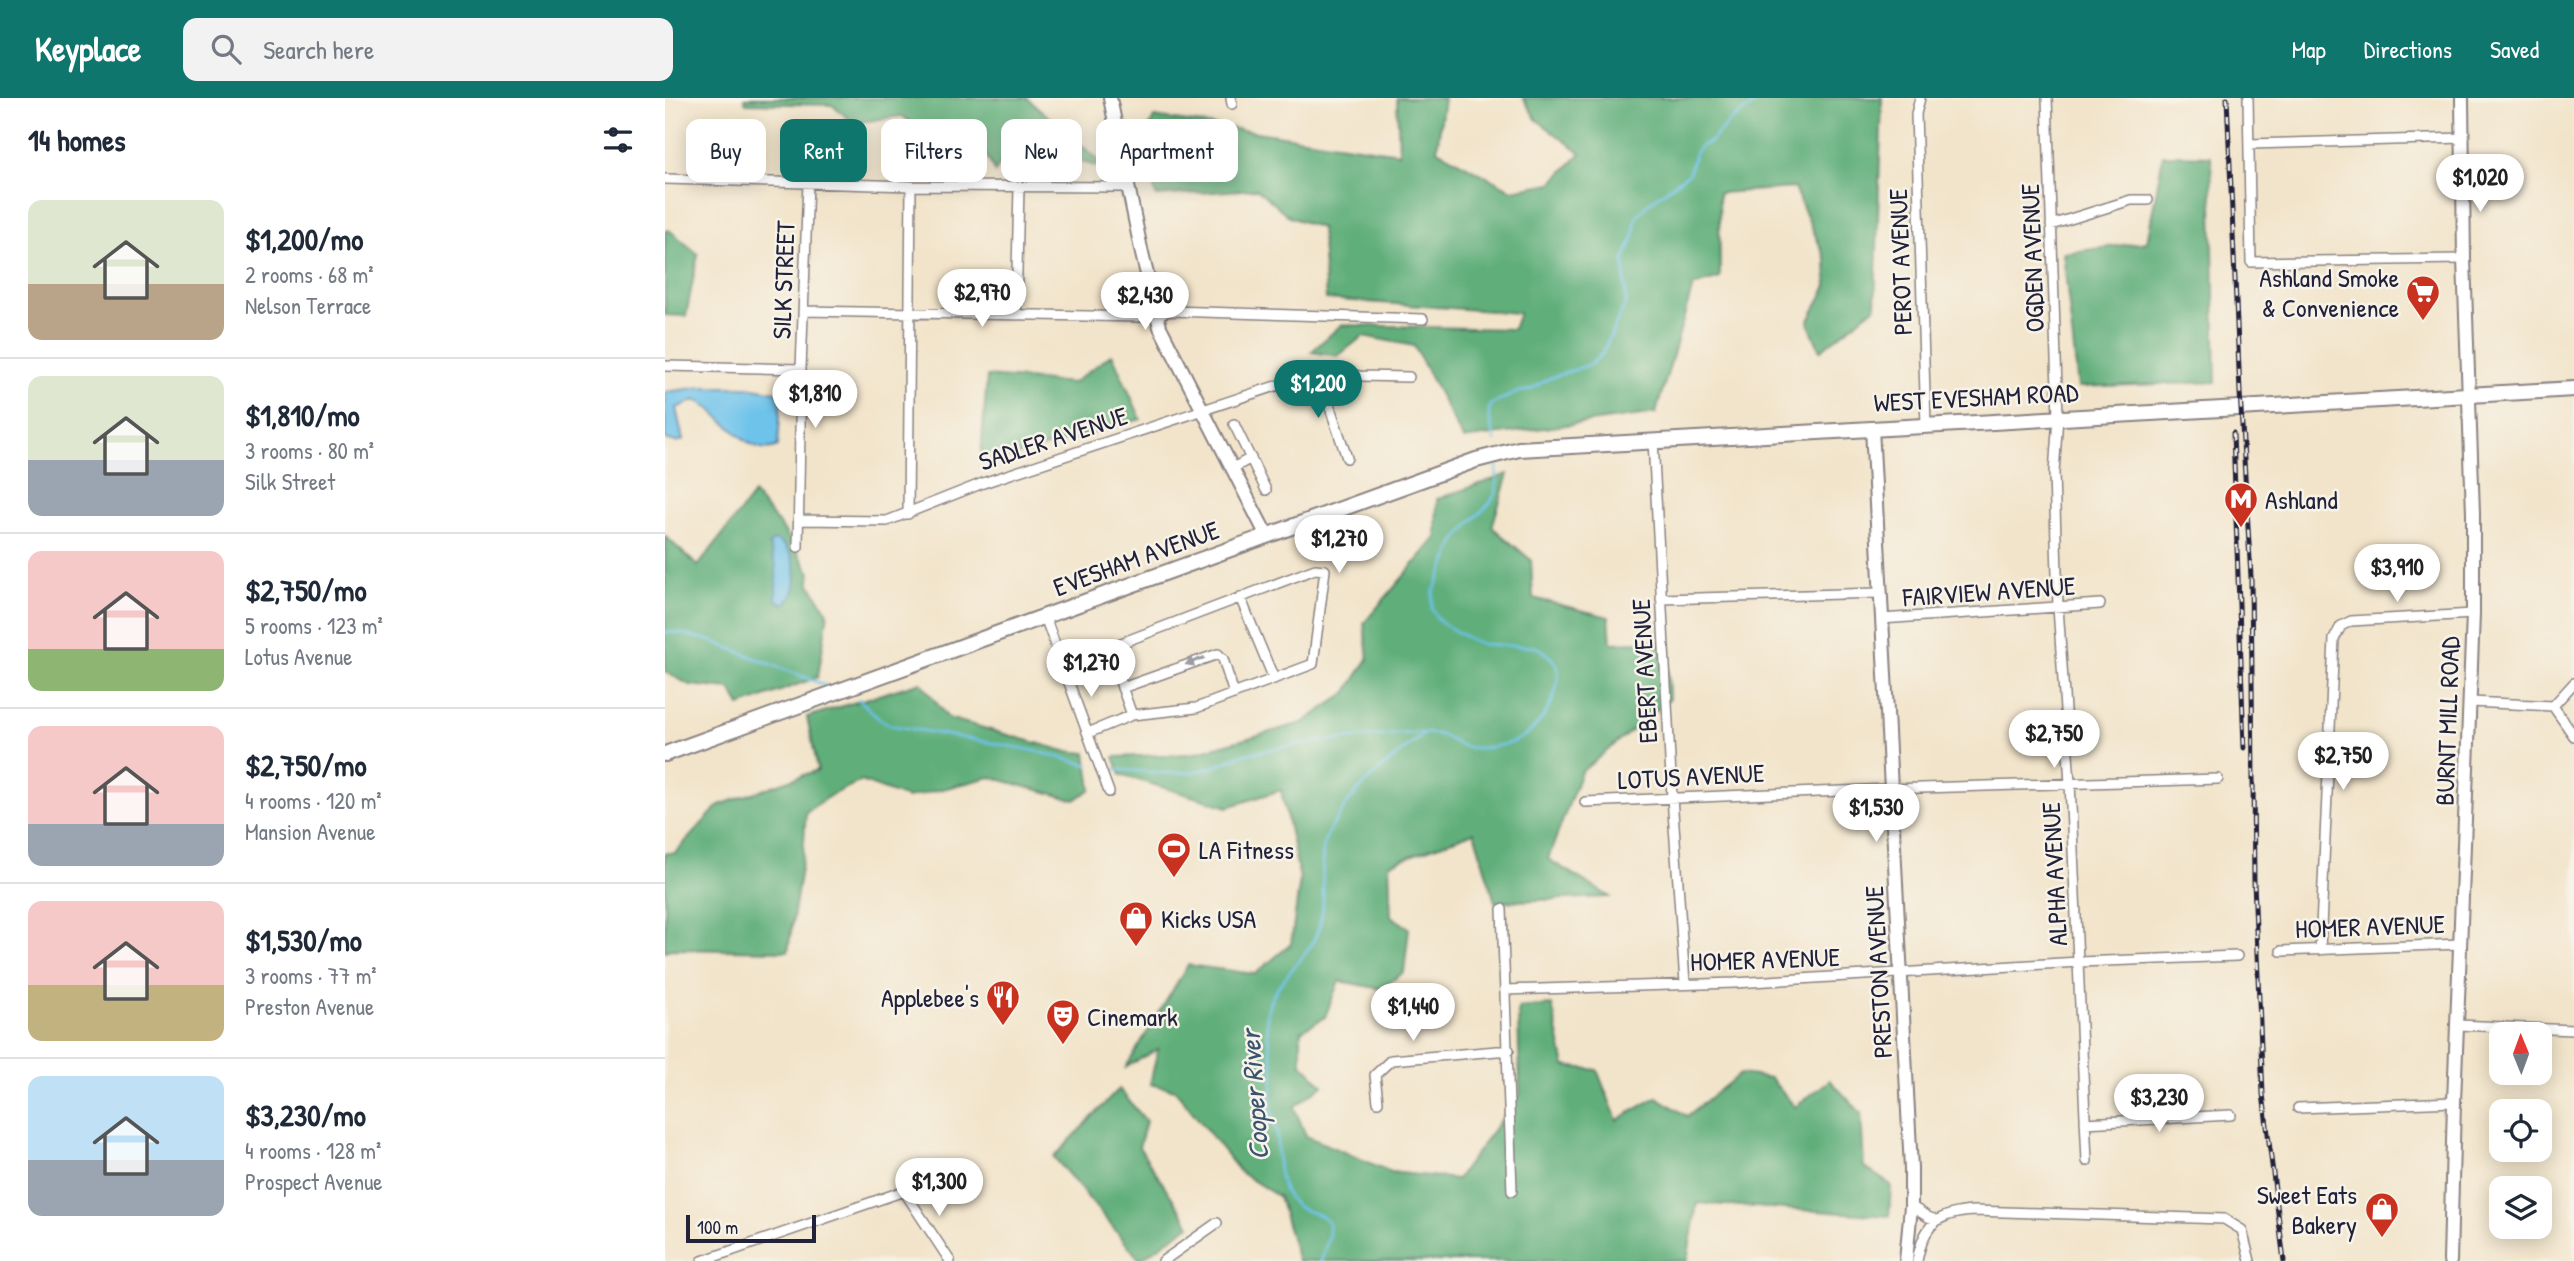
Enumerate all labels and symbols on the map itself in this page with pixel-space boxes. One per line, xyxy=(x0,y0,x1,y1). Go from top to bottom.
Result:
pin: $1,020 xyxy=(2423,155,2537,214)
street label: OGDEN AVENUE xyxy=(2012,182,2052,333)
street label: PEROT AVENUE xyxy=(1880,188,1920,336)
street label: SILK STREET xyxy=(763,219,803,340)
place label: Ashland Smoke & Convenience xyxy=(2259,260,2399,325)
pin: $2,970 xyxy=(925,270,1039,329)
pin: $2,430 xyxy=(1088,272,1202,332)
supermarket icon: Ashland Smoke & Convenience xyxy=(2404,273,2442,322)
pin: $1,200 xyxy=(1261,360,1375,420)
pin: $1,810 xyxy=(758,370,872,430)
street label: WEST EVESHAM ROAD xyxy=(1873,374,2080,420)
street label: SADLER AVENUE xyxy=(974,397,1132,478)
metro station icon: Ashland xyxy=(2222,480,2260,529)
place label: Ashland xyxy=(2265,482,2338,517)
street label: EVESHAM AVENUE xyxy=(1048,512,1224,604)
pin: $1,270 xyxy=(1282,516,1396,575)
pin: $3,910 xyxy=(2340,545,2454,604)
street label: FAIRVIEW AVENUE xyxy=(1901,567,2077,615)
street label: EBERT AVENUE xyxy=(1623,597,1665,744)
street label: BURNT MILL ROAD xyxy=(2427,635,2467,806)
pin: $1,270 xyxy=(1034,640,1148,699)
one-way arrow xyxy=(1184,656,1205,667)
pin: $2,750 xyxy=(1997,710,2111,770)
pin: $2,750 xyxy=(2286,732,2400,792)
street label: LOTUS AVENUE xyxy=(1617,755,1766,797)
pin: $1,530 xyxy=(1819,784,1933,844)
street label: ALPHA AVENUE xyxy=(2033,801,2075,947)
sports icon: LA Fitness xyxy=(1155,830,1193,879)
place label: LA Fitness xyxy=(1199,832,1294,867)
street label: PRESTON AVENUE xyxy=(1856,884,1900,1059)
shop icon: Kicks USA xyxy=(1117,899,1155,948)
place label: Kicks USA xyxy=(1161,901,1257,936)
street label: HOMER AVENUE xyxy=(2295,906,2446,946)
street label: HOMER AVENUE xyxy=(1690,939,1841,979)
restaurant icon: Applebee's xyxy=(984,978,1022,1027)
place label: Applebee's xyxy=(881,980,979,1015)
pin: $1,440 xyxy=(1356,984,1470,1043)
theatre icon: Cinemark xyxy=(1044,997,1082,1046)
place label: Cinemark xyxy=(1087,999,1178,1034)
north arrow xyxy=(2489,1022,2551,1085)
water label: Cooper River xyxy=(1230,1025,1278,1161)
pin: $3,230 xyxy=(2102,1074,2216,1134)
pin: $1,300 xyxy=(882,1158,996,1218)
place label: Sweet Eats Bakery xyxy=(2257,1177,2357,1242)
shop icon: Sweet Eats Bakery xyxy=(2363,1190,2401,1239)
scale bar xyxy=(686,1212,815,1244)

